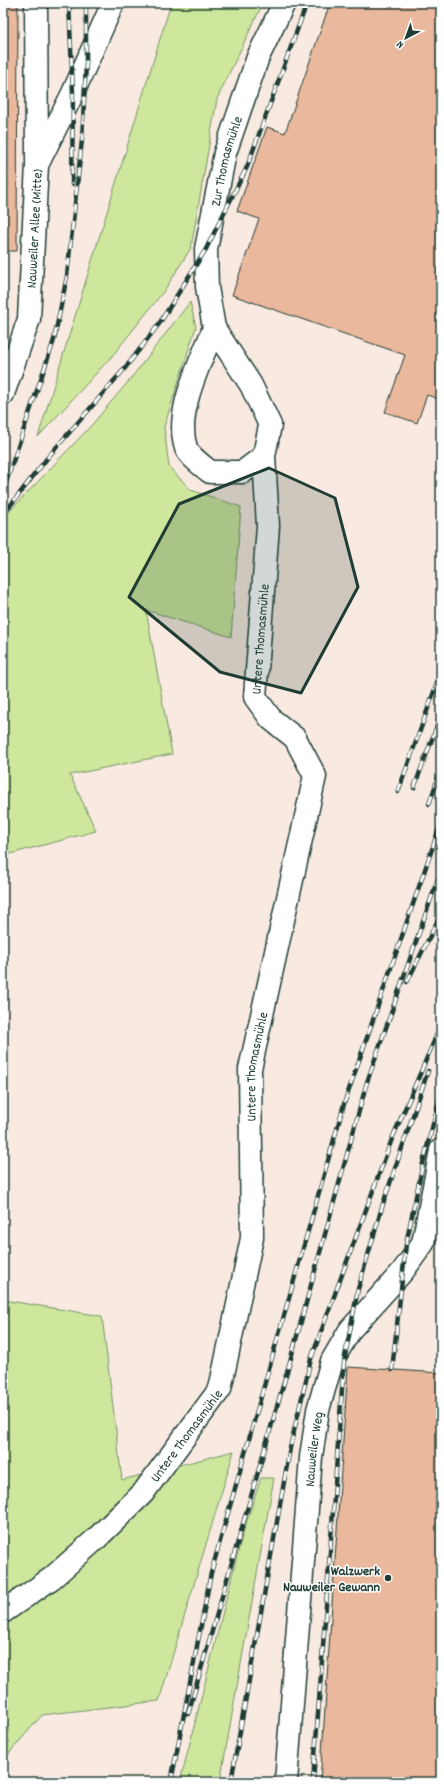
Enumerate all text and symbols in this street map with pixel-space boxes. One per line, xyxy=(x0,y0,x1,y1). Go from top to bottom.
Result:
north arrow xyxy=(386,18,426,58)
text: N xyxy=(393,36,408,52)
street label: Zur Thomasmühle xyxy=(207,114,249,208)
street label: Nauweiler Allee (Mitte) xyxy=(23,168,49,289)
street label: Untere Thomasmühle xyxy=(247,583,276,695)
street label: Untere Thomasmühle xyxy=(242,1010,274,1122)
street label: Untere Thomasmühle xyxy=(146,1386,228,1487)
street label: Nauweiler Weg xyxy=(301,1410,330,1488)
place label: Walzwerk Nauweiler Gewann xyxy=(283,1562,381,1598)
marker: Walzwerk Nauweiler Gewann xyxy=(383,1573,393,1583)

